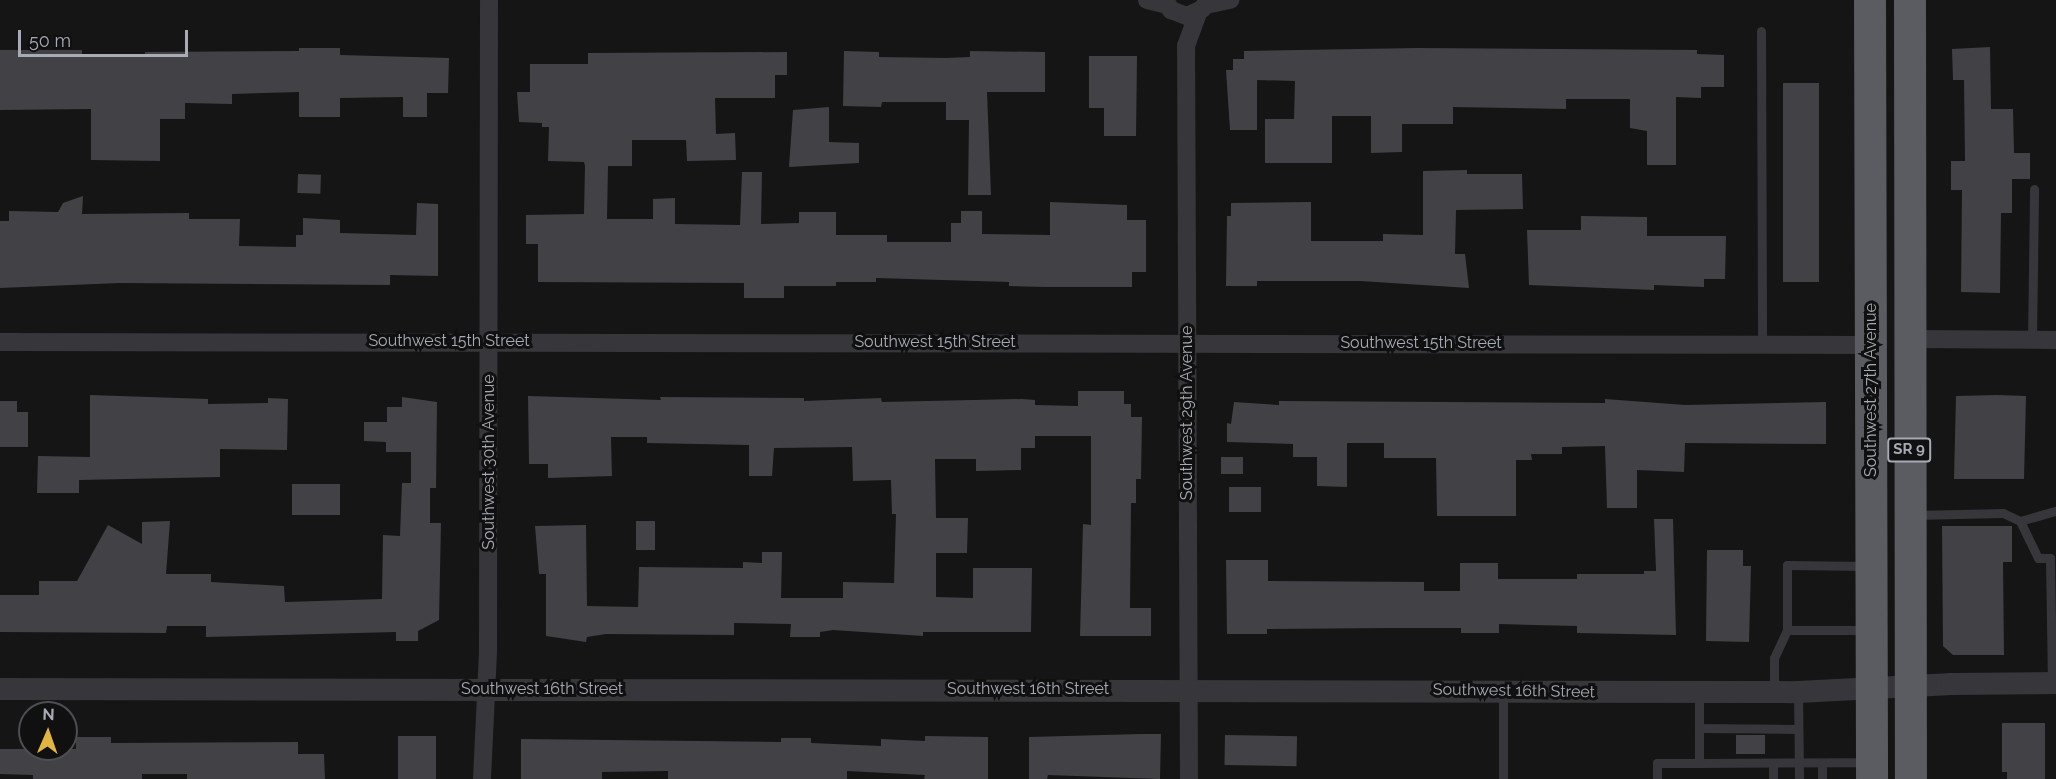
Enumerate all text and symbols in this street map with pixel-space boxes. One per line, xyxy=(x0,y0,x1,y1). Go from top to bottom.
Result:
scale bar xyxy=(21,18,190,56)
text: 50 m xyxy=(29,30,71,51)
street label: Southwest 27th Avenue xyxy=(1861,303,1881,477)
street label: Southwest 29th Avenue xyxy=(1177,325,1197,501)
street label: Southwest 15th Street xyxy=(368,331,530,351)
street label: Southwest 15th Street xyxy=(854,332,1016,352)
street label: Southwest 15th Street xyxy=(1340,333,1502,353)
street label: Southwest 30th Avenue xyxy=(479,374,499,550)
road number: SR 9 xyxy=(1886,438,1932,462)
street label: Southwest 16th Street xyxy=(461,679,623,699)
street label: Southwest 16th Street xyxy=(947,679,1109,699)
street label: Southwest 16th Street xyxy=(1433,680,1595,702)
north arrow xyxy=(18,701,78,761)
text: N xyxy=(42,705,55,724)

